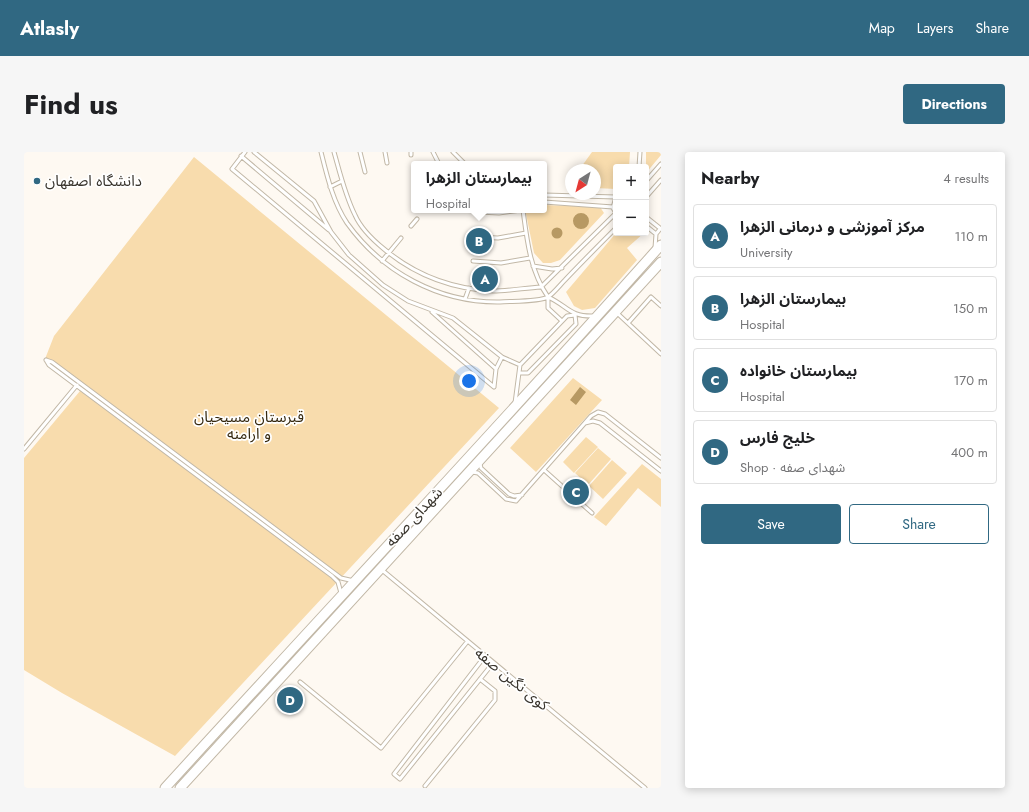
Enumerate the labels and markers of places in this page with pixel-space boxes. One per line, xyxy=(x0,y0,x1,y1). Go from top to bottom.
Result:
place label: دانشگاه اصفهان xyxy=(45,170,142,192)
marker: دانشگاه اصفهان xyxy=(32,176,42,186)
pin: B xyxy=(466,226,492,256)
pin: A xyxy=(472,264,498,294)
pin: C xyxy=(563,477,589,507)
pin: D xyxy=(277,685,303,715)

